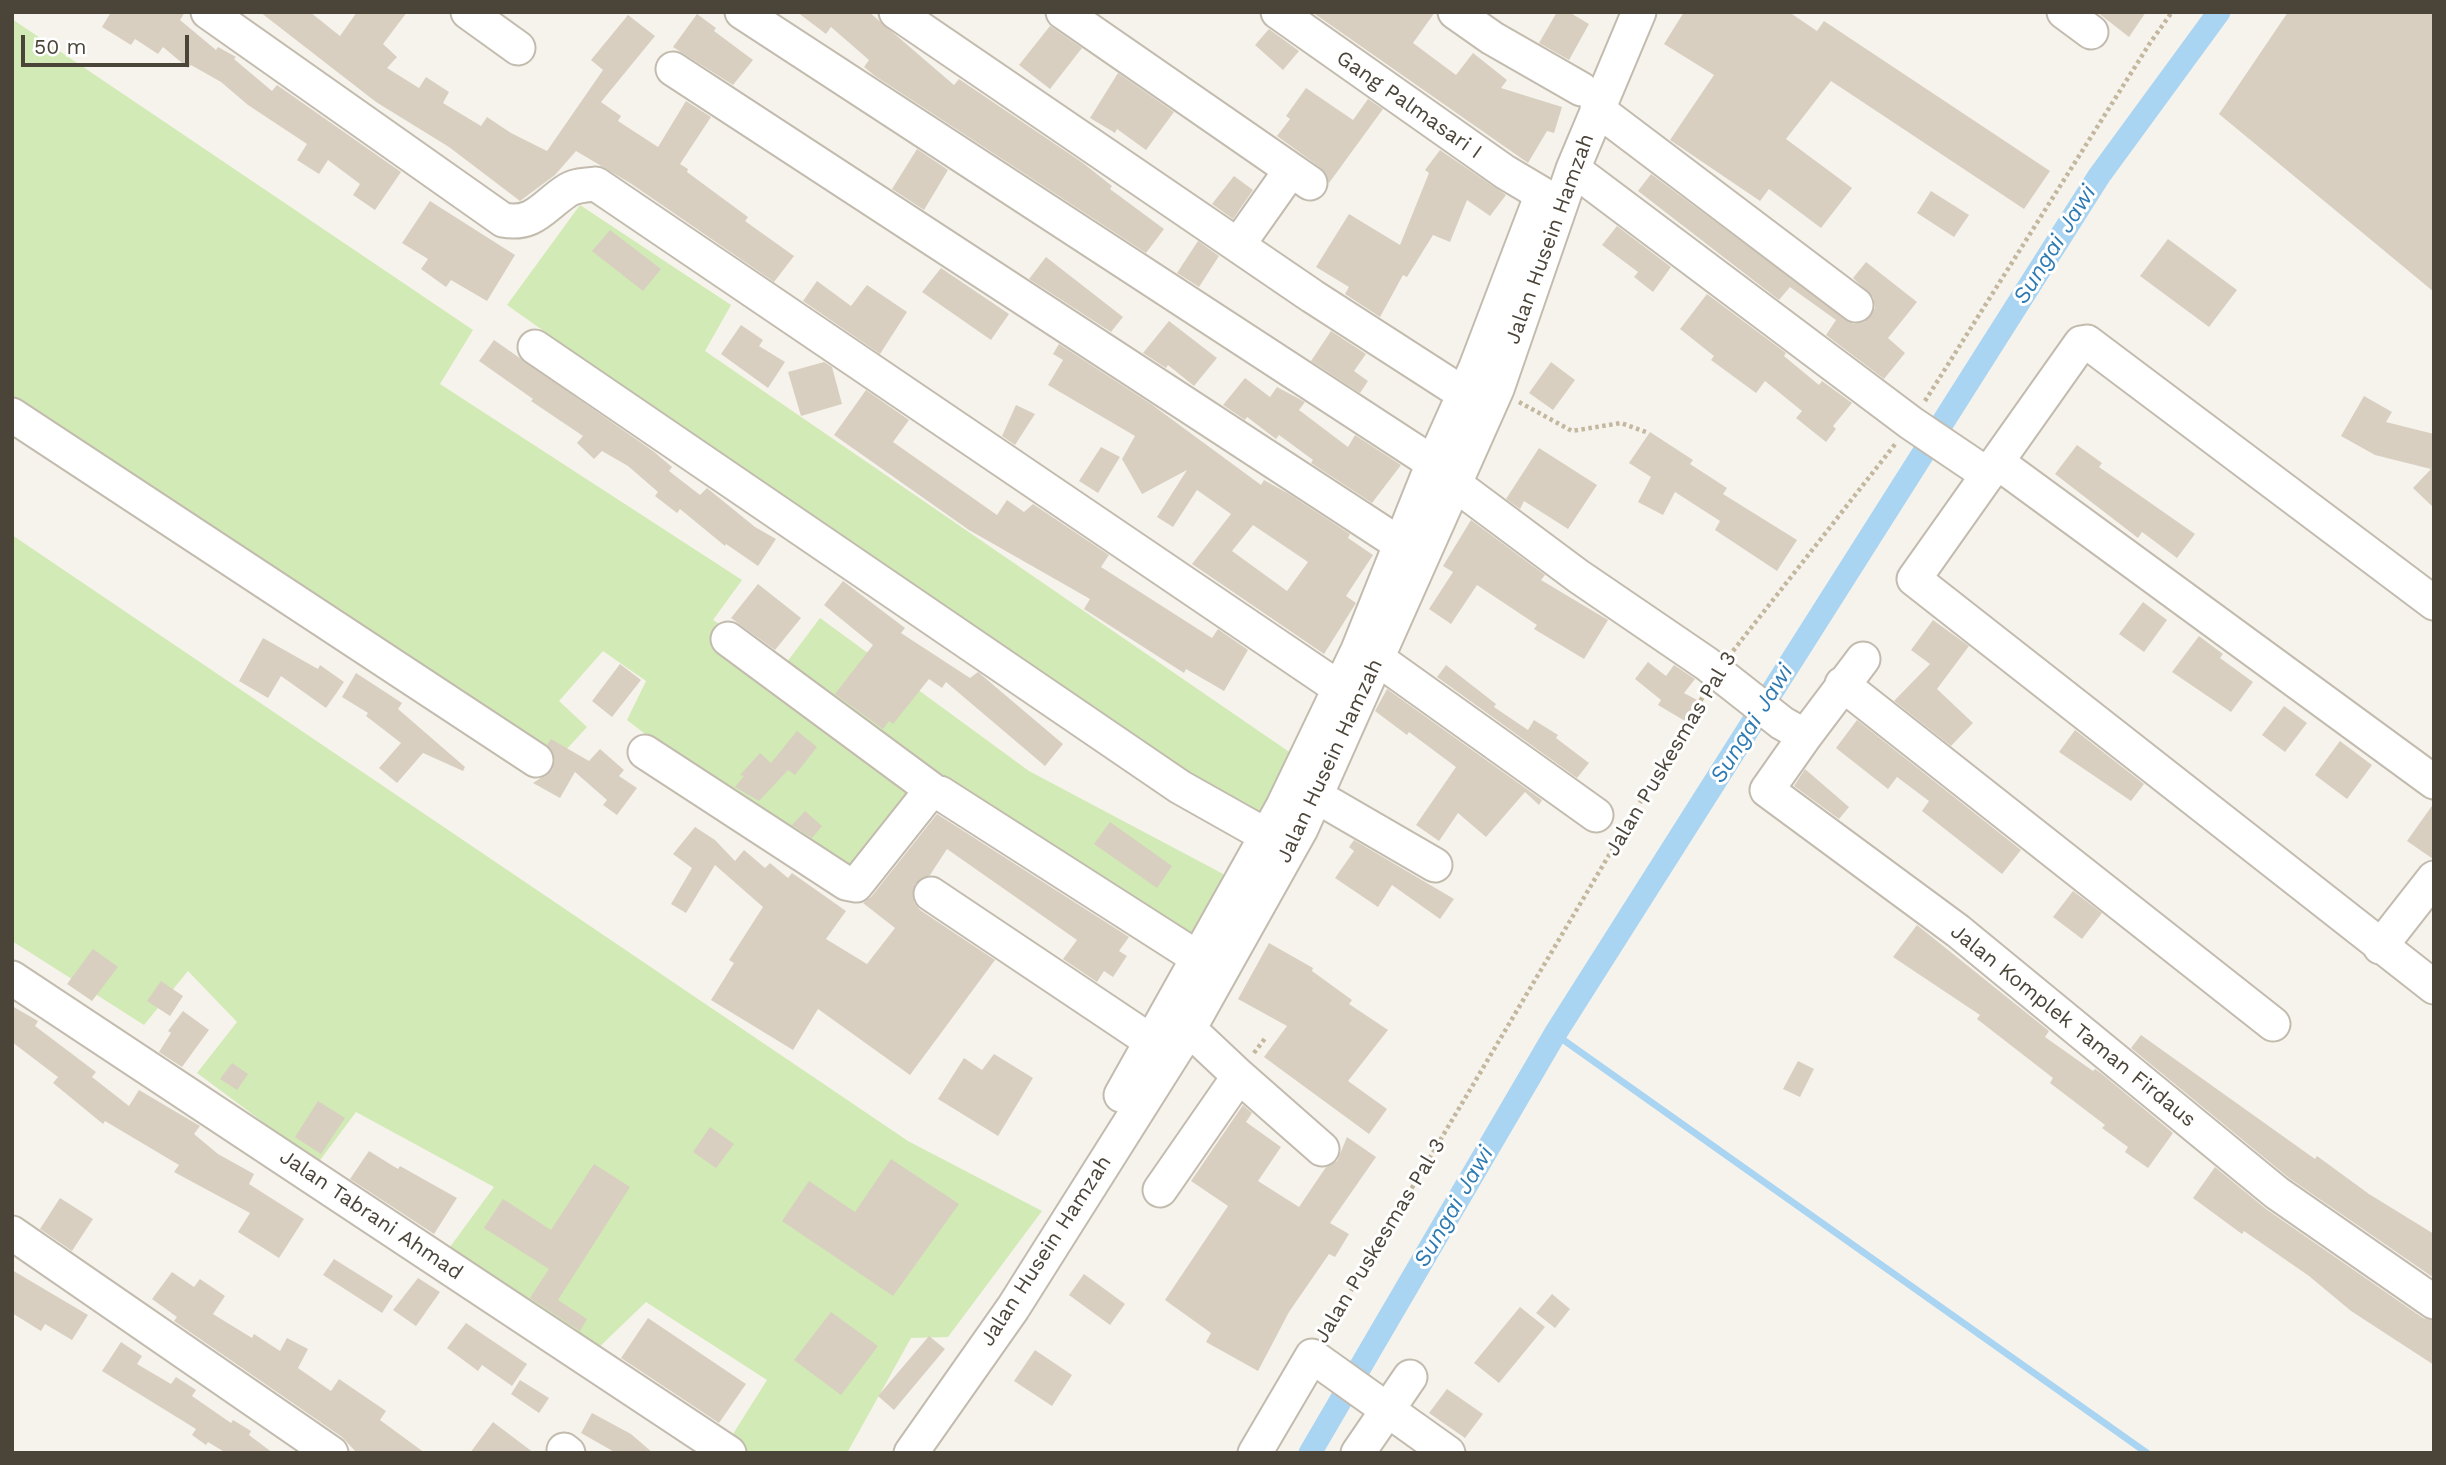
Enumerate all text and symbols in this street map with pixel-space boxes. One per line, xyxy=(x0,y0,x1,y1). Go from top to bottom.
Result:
scale bar xyxy=(24,21,192,65)
text: 50 m xyxy=(34,34,86,59)
street label: Gang Palmasari I xyxy=(1331,45,1487,165)
street label: Jalan Husein Hamzah xyxy=(1500,130,1600,348)
water label: Sungai Jawi xyxy=(2008,180,2102,310)
street label: Jalan Puskesmas Pal 3 xyxy=(1600,647,1742,861)
street label: Jalan Husein Hamzah xyxy=(1272,655,1388,867)
water label: Sungai Jawi xyxy=(1705,659,1799,789)
street label: Jalan Komplek Taman Firdaus xyxy=(1945,919,2201,1133)
street label: Jalan Puskesmas Pal 3 xyxy=(1309,1134,1451,1348)
water label: Sungai Jawi xyxy=(1408,1142,1500,1272)
street label: Jalan Tabrani Ahmad xyxy=(275,1144,467,1286)
street label: Jalan Husein Hamzah xyxy=(975,1151,1117,1351)

